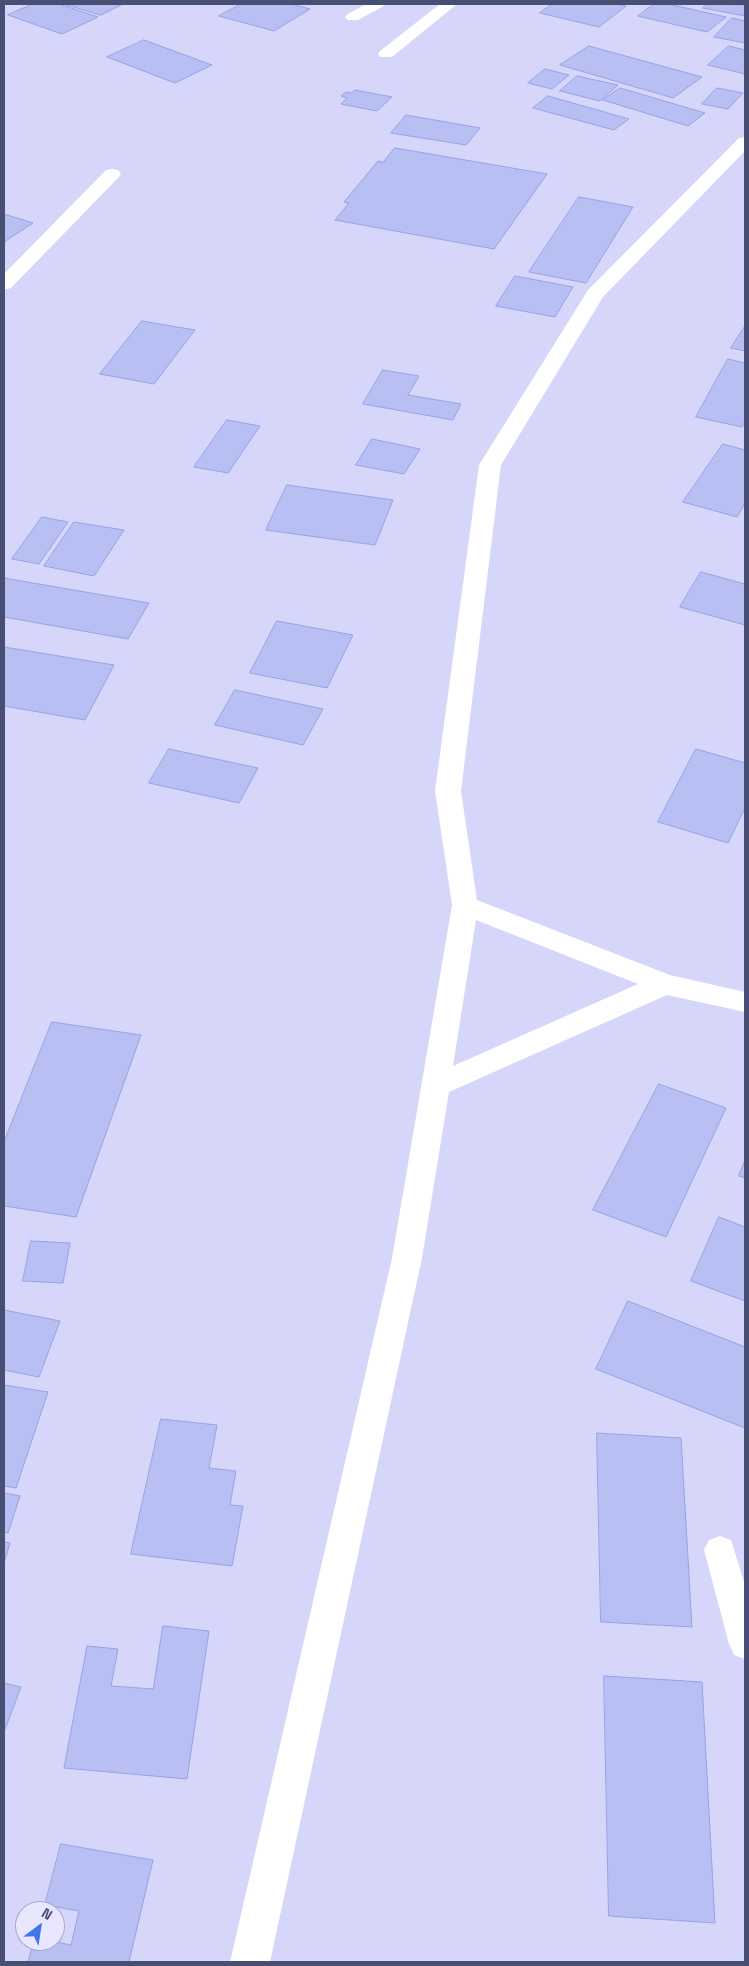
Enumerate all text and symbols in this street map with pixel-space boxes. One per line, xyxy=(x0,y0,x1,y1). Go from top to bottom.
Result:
north arrow xyxy=(15,1901,65,1951)
text: N xyxy=(39,1904,56,1924)

